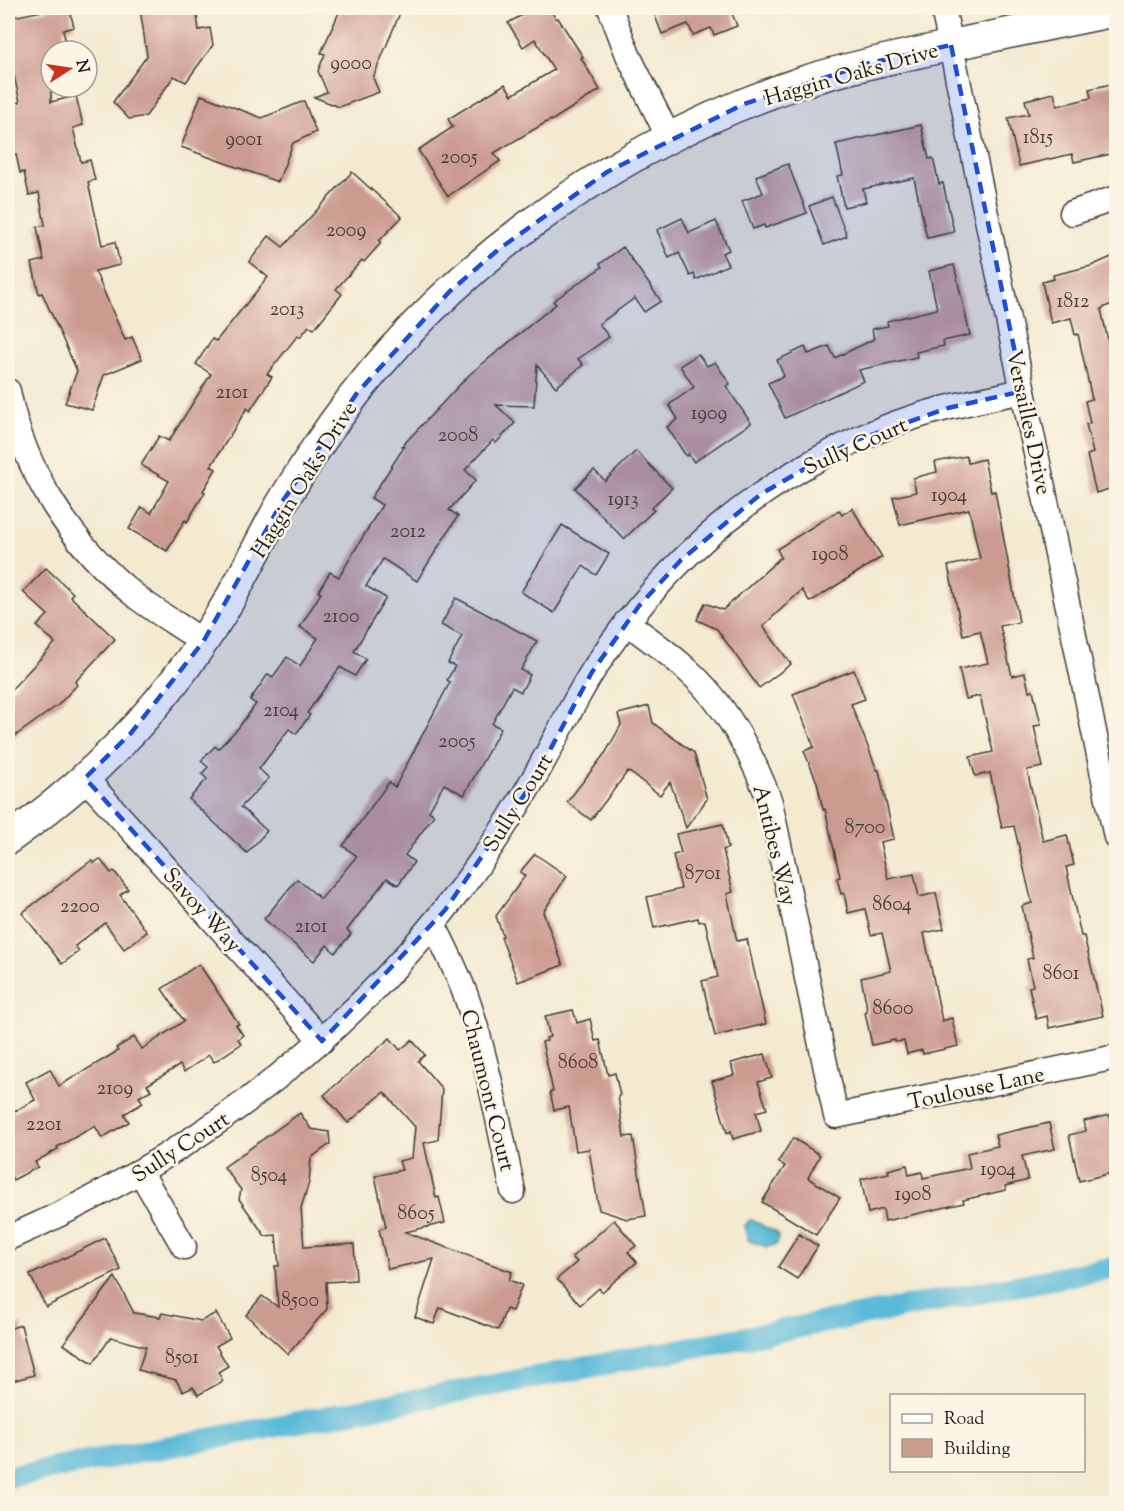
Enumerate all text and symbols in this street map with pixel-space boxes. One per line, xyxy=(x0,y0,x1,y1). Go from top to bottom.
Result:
street label: Haggin Oaks Drive xyxy=(761,36,943,116)
north arrow xyxy=(39,39,99,99)
house number: 9000 xyxy=(330,50,372,79)
text: N xyxy=(69,58,94,75)
house number: 1815 xyxy=(1023,124,1053,153)
house number: 9001 xyxy=(225,126,263,155)
house number: 2005 xyxy=(440,144,478,173)
house number: 2009 xyxy=(326,217,366,246)
house number: 1812 xyxy=(1057,288,1089,317)
house number: 2013 xyxy=(270,296,304,325)
street label: Versailles Drive xyxy=(996,347,1058,498)
house number: 2101 xyxy=(215,379,249,408)
street label: Haggin Oaks Drive xyxy=(244,396,367,565)
house number: 1909 xyxy=(691,400,727,429)
street label: Sully Court xyxy=(799,410,914,485)
house number: 2008 xyxy=(438,422,478,451)
house number: 1904 xyxy=(931,482,967,511)
house number: 1913 xyxy=(607,486,639,515)
house number: 2012 xyxy=(390,518,426,547)
house number: 1908 xyxy=(812,541,848,570)
house number: 2100 xyxy=(322,603,360,632)
house number: 2104 xyxy=(263,697,299,726)
house number: 2005 xyxy=(438,728,476,757)
street label: Sully Court xyxy=(477,748,563,859)
street label: Antibes Way xyxy=(743,782,804,910)
house number: 8700 xyxy=(845,814,885,843)
house number: 8701 xyxy=(685,860,722,889)
street label: Savoy Way xyxy=(154,861,248,961)
house number: 8604 xyxy=(872,891,912,920)
house number: 2200 xyxy=(60,893,100,922)
house number: 2101 xyxy=(294,913,328,942)
house number: 8601 xyxy=(1042,960,1080,989)
house number: 8600 xyxy=(872,995,914,1024)
street label: Chaumont Court xyxy=(451,1006,522,1175)
house number: 8608 xyxy=(558,1049,598,1078)
street label: Toulouse Lane xyxy=(905,1060,1048,1120)
house number: 2109 xyxy=(97,1075,133,1104)
street label: Sully Court xyxy=(126,1105,237,1192)
house number: 2201 xyxy=(26,1111,62,1140)
house number: 1904 xyxy=(980,1156,1016,1185)
house number: 8504 xyxy=(251,1162,287,1191)
house number: 1908 xyxy=(895,1181,931,1210)
house number: 8605 xyxy=(397,1200,435,1229)
house number: 8500 xyxy=(281,1287,319,1316)
house number: 8501 xyxy=(165,1344,199,1373)
legend xyxy=(890,1394,1085,1472)
text: Road xyxy=(944,1407,984,1433)
text: Building xyxy=(944,1437,1010,1463)

